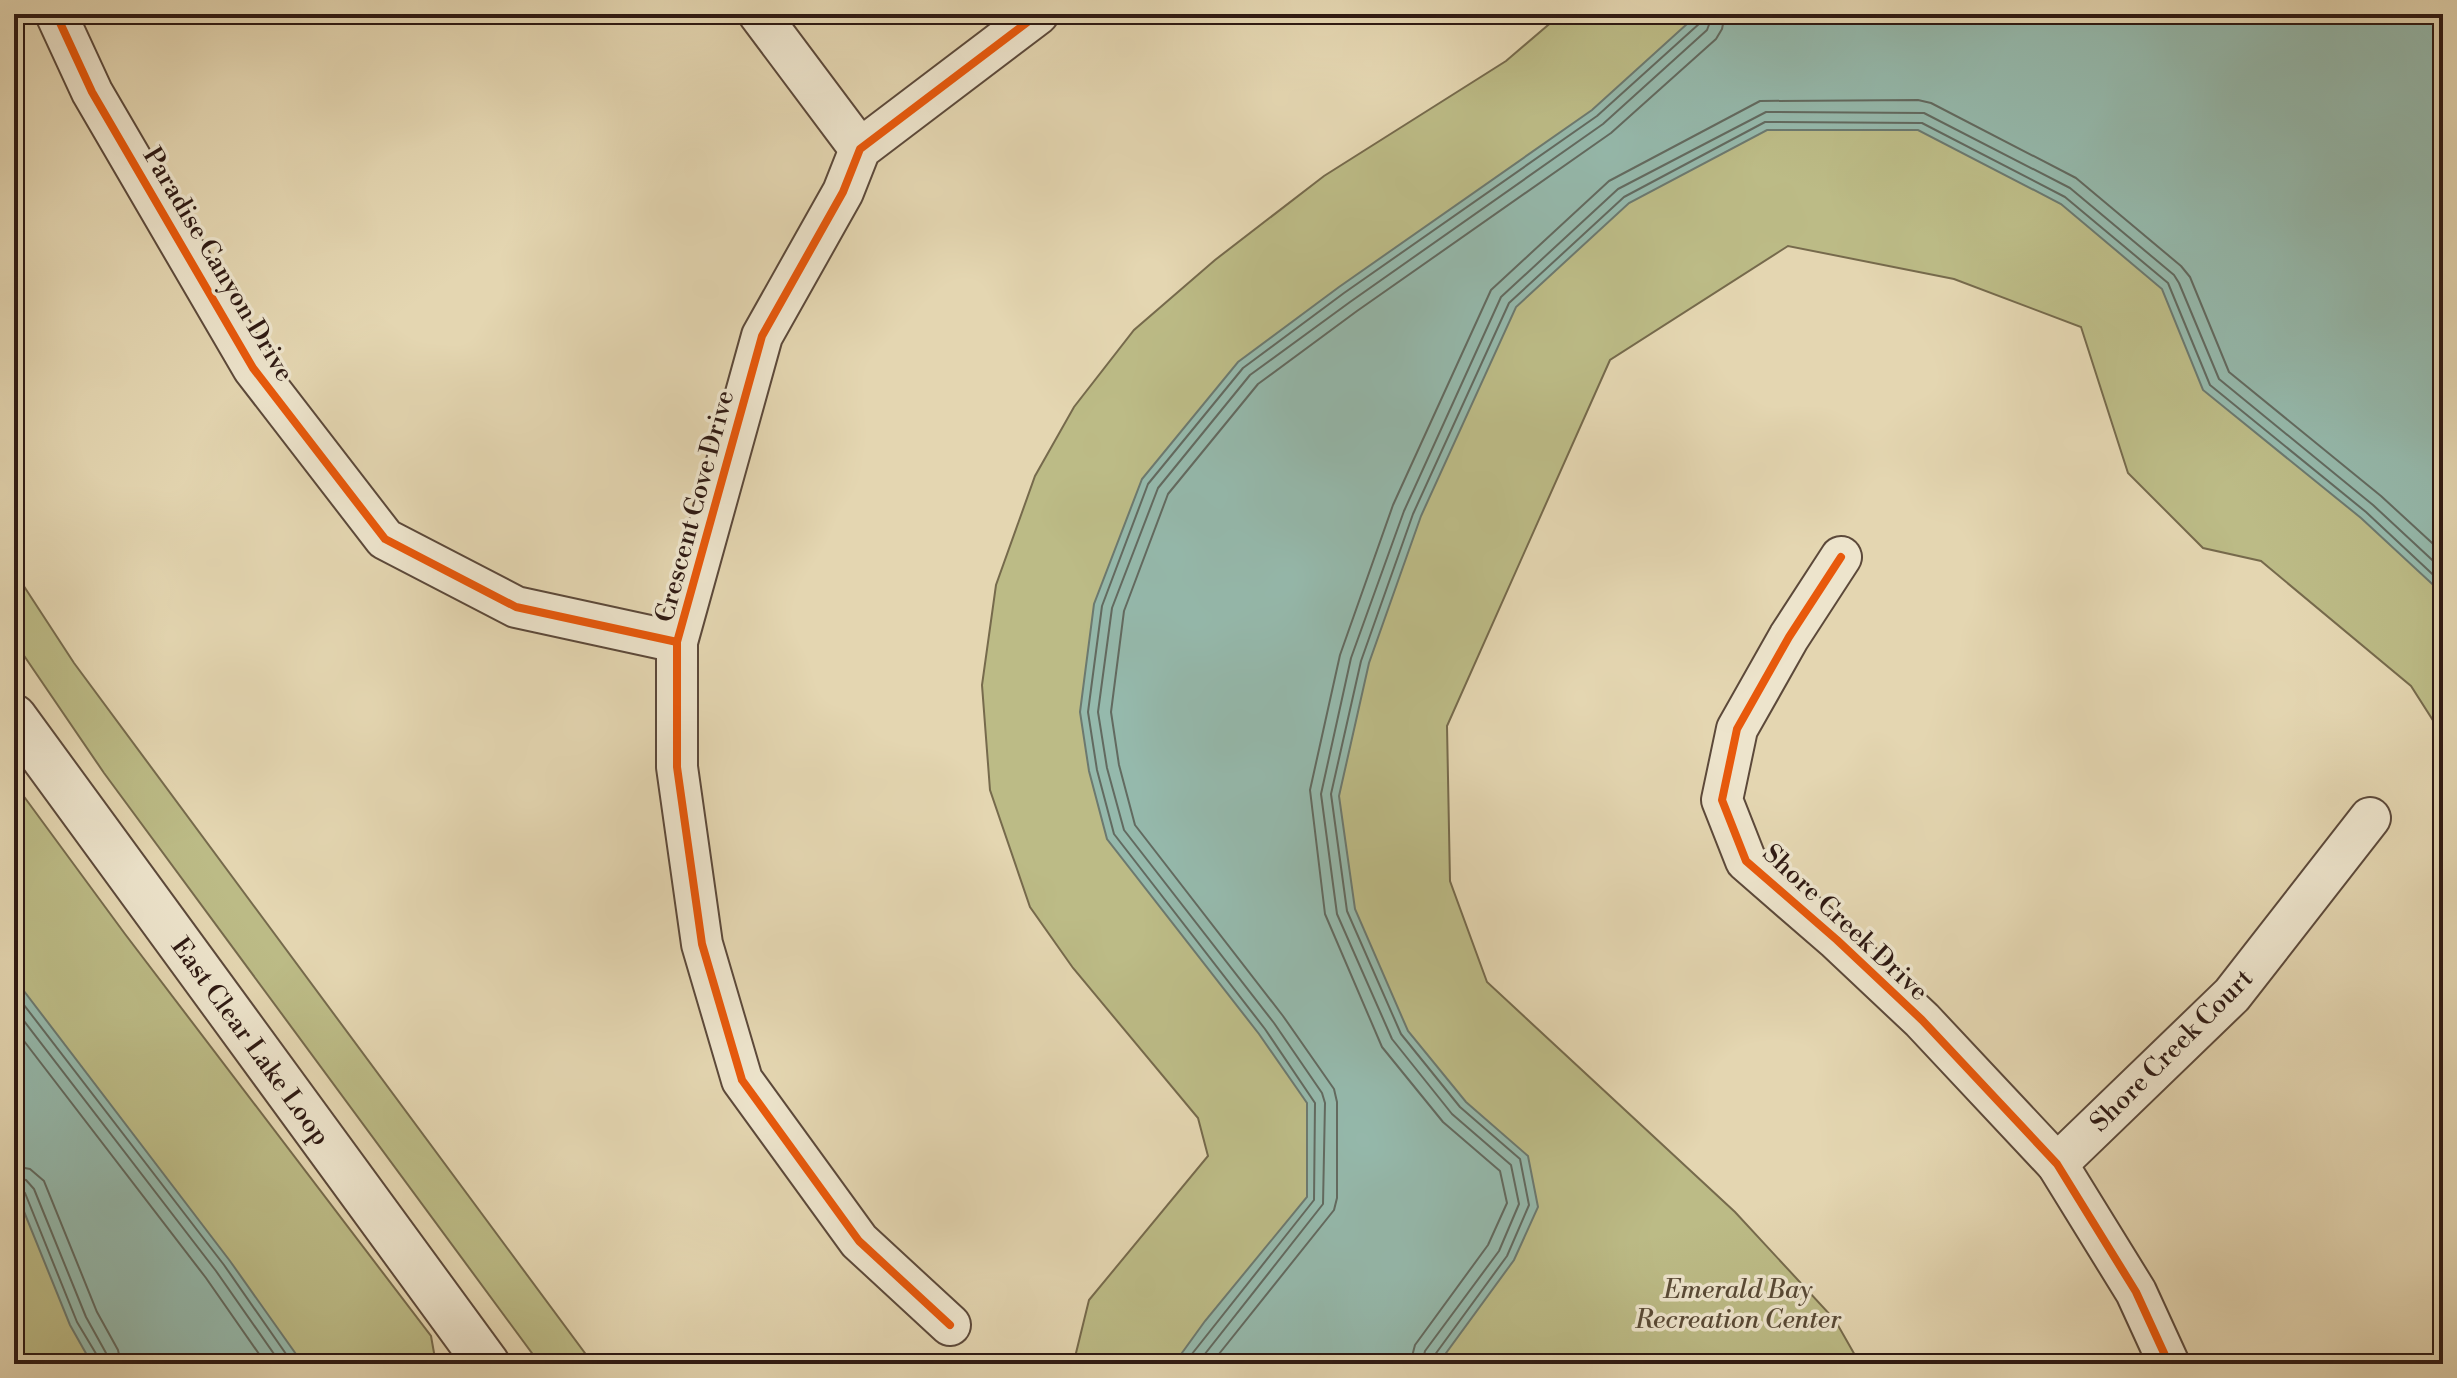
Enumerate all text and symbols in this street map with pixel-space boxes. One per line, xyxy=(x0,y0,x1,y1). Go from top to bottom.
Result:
street label: Paradise Canyon Drive xyxy=(136,142,301,387)
street label: Crescent Cove Drive xyxy=(649,387,741,626)
street label: Shore Creek Drive xyxy=(1756,838,1935,1008)
street label: East Clear Lake Loop xyxy=(164,931,336,1152)
street label: Shore Creek Court xyxy=(2084,963,2260,1139)
park label: Emerald Bay Recreation Center xyxy=(1634,1274,1842,1336)

